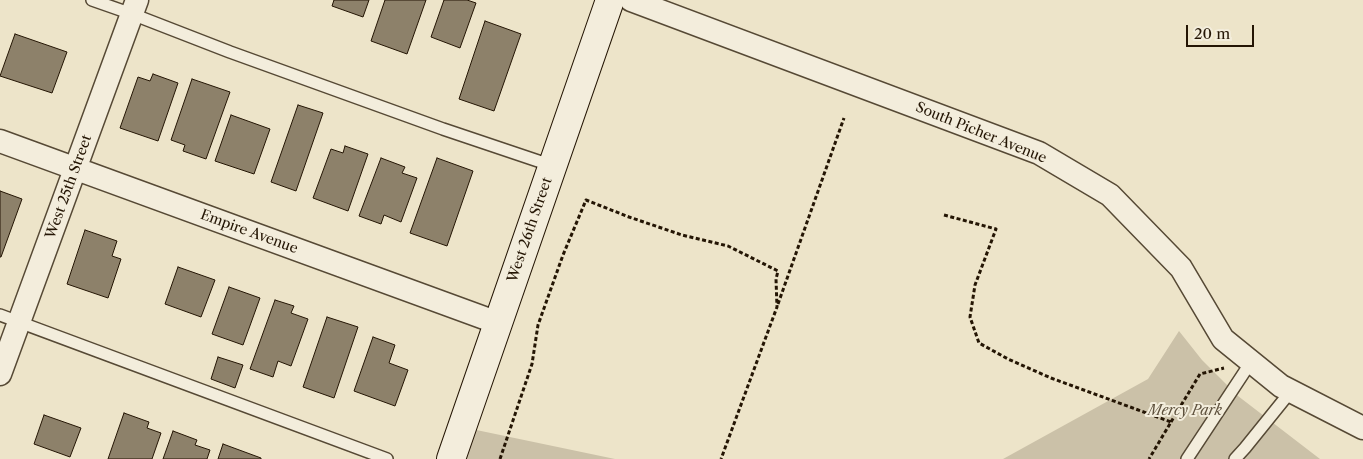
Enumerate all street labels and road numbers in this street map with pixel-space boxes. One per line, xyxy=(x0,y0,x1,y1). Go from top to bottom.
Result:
street label: South Picher Avenue xyxy=(913,99,1049,167)
street label: West 25th Street xyxy=(42,133,96,241)
street label: West 26th Street xyxy=(504,175,556,285)
street label: Empire Avenue xyxy=(198,207,300,257)

